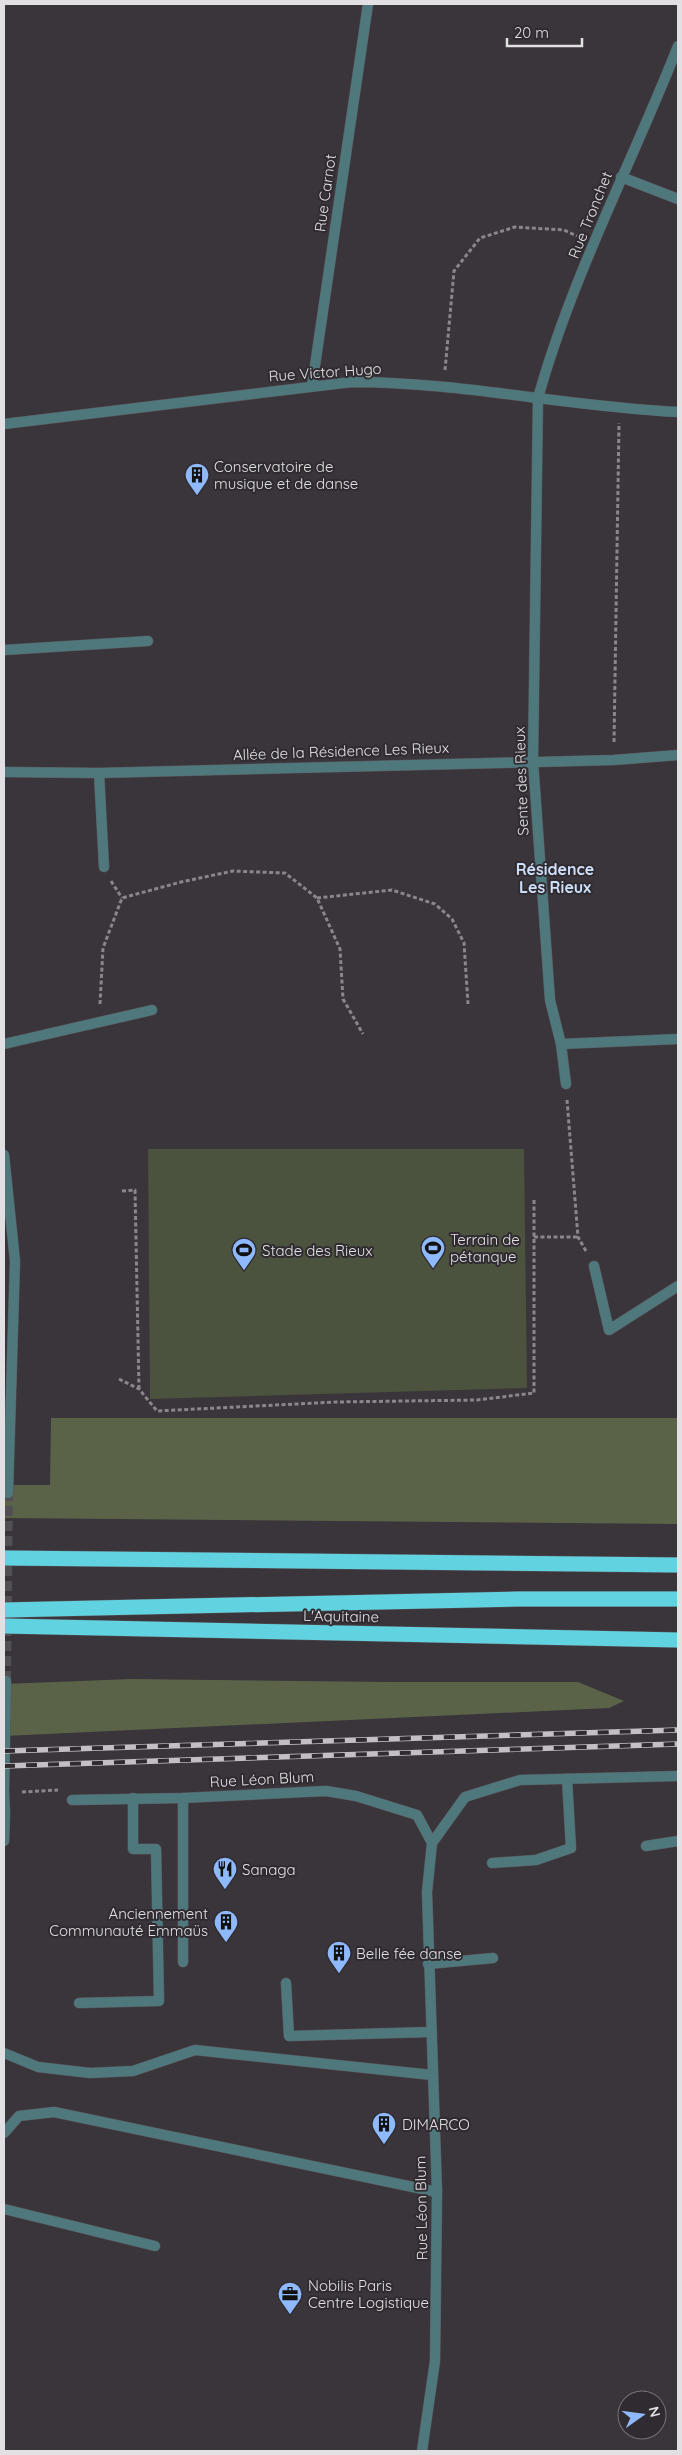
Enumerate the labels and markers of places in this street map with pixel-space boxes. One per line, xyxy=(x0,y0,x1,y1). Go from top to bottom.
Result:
place label: Conservatoire de musique et de danse xyxy=(214,457,358,493)
building icon: Conservatoire de musique et de danse xyxy=(184,462,210,496)
place label: Terrain de pétanque xyxy=(450,1230,520,1266)
sports icon: Terrain de pétanque xyxy=(420,1235,446,1269)
sports icon: Stade des Rieux xyxy=(231,1237,257,1271)
place label: Stade des Rieux xyxy=(262,1241,373,1260)
restaurant icon: Sanaga xyxy=(212,1856,238,1890)
place label: Sanaga xyxy=(242,1860,296,1879)
place label: Anciennement Communauté Emmaüs xyxy=(49,1904,208,1940)
building icon: Anciennement Communauté Emmaüs xyxy=(213,1909,239,1943)
building icon: Belle fée danse xyxy=(326,1940,352,1974)
place label: Belle fée danse xyxy=(356,1944,462,1963)
building icon: DIMARCO xyxy=(371,2111,397,2145)
place label: DIMARCO xyxy=(402,2115,470,2134)
place label: Nobilis Paris Centre Logistique xyxy=(308,2276,429,2312)
office icon: Nobilis Paris Centre Logistique xyxy=(277,2281,303,2315)

